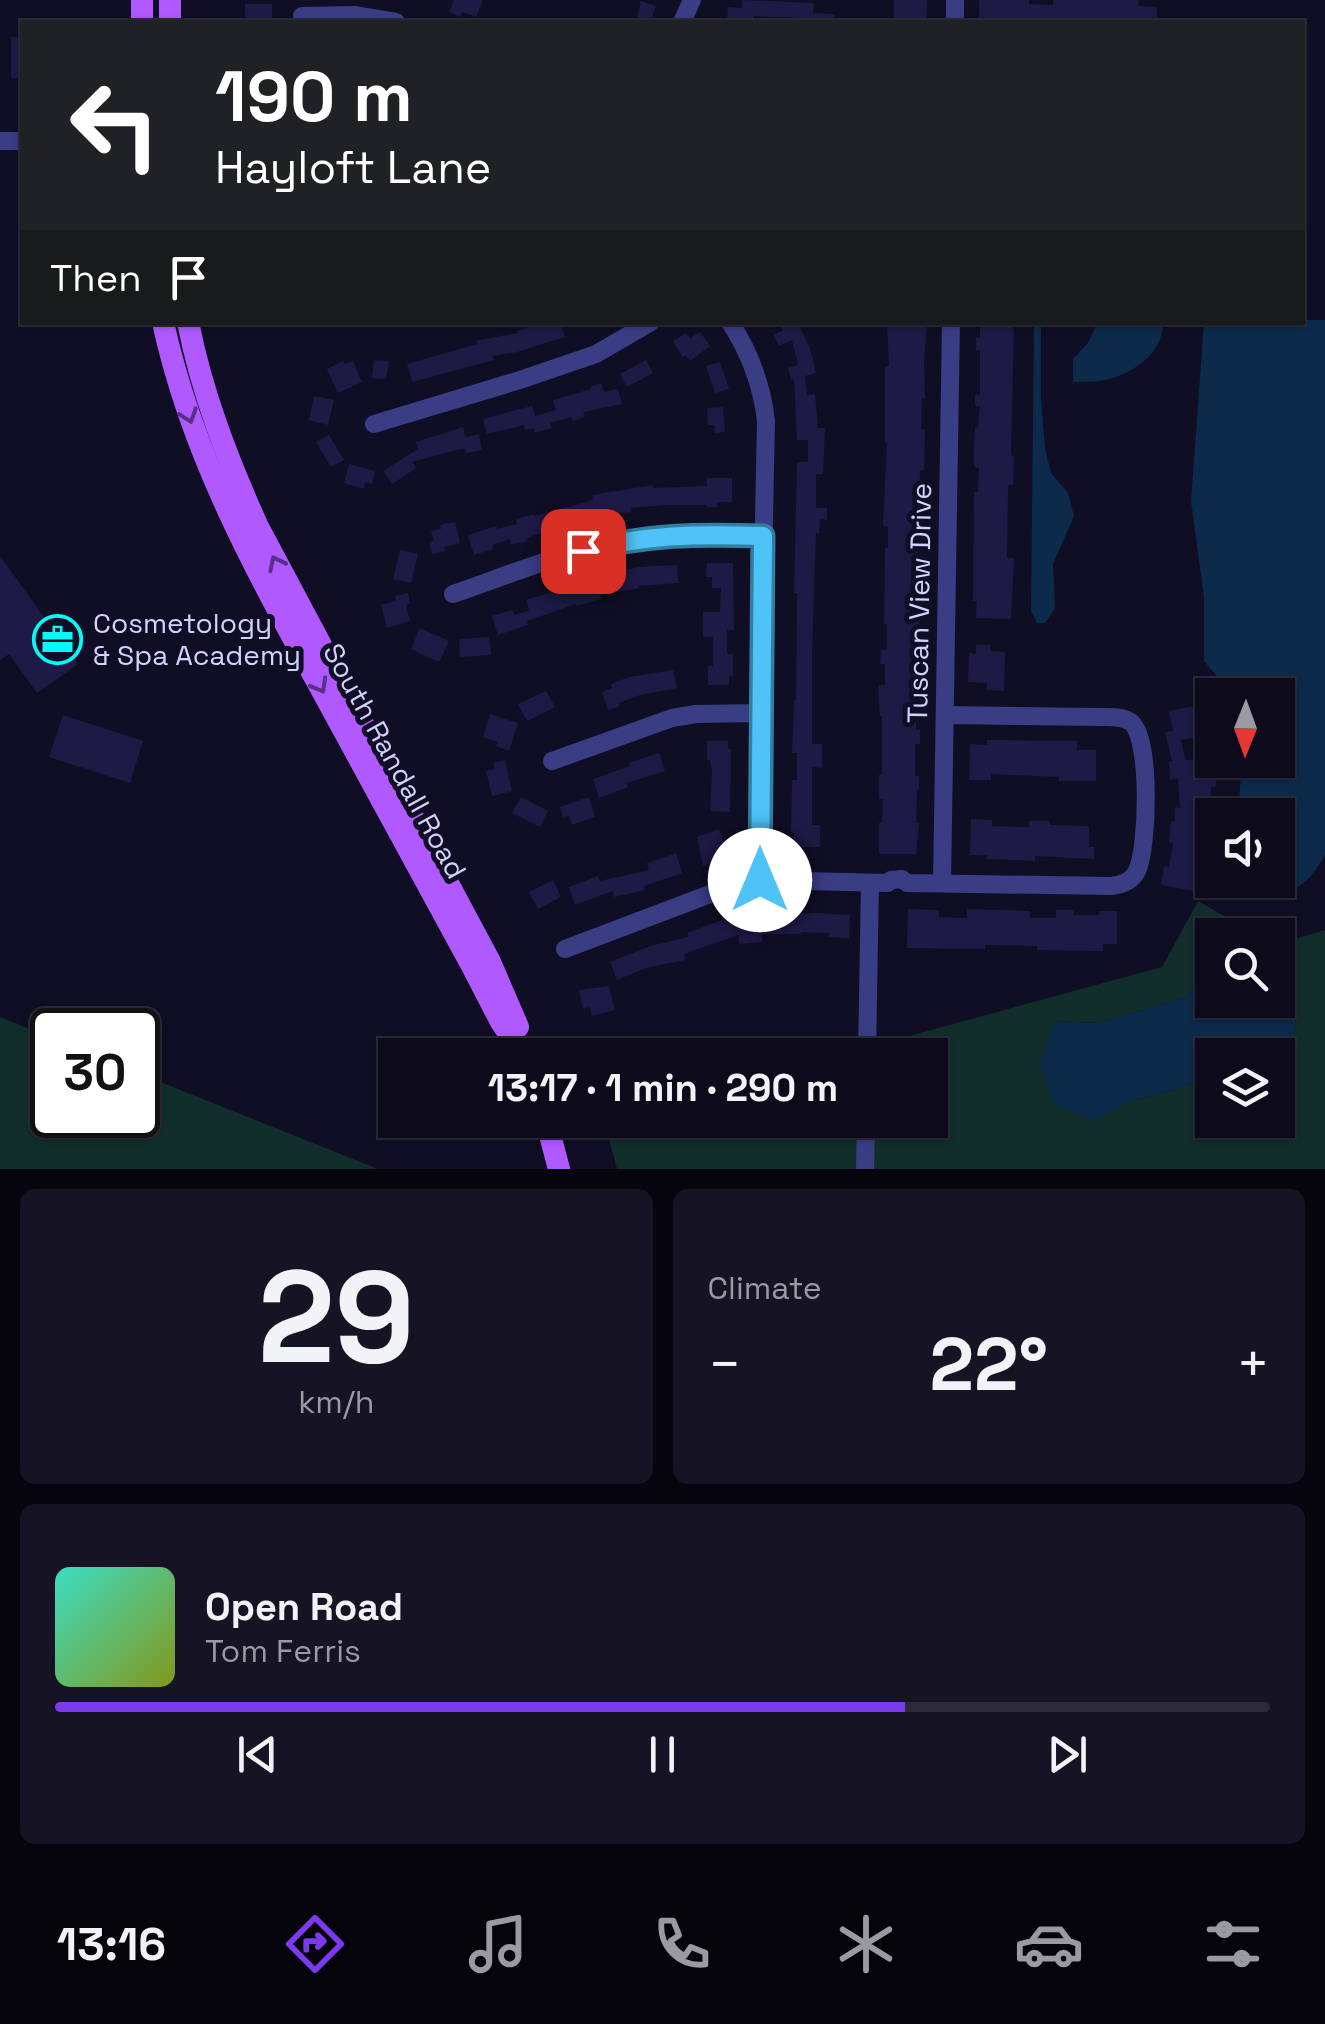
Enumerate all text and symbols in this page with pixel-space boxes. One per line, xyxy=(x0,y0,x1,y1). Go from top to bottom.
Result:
text: 190 m xyxy=(215,52,413,141)
icon: left xyxy=(50,60,180,190)
text: Hayloft Lane xyxy=(215,139,491,196)
icon: arrive xyxy=(161,250,216,305)
text: Then xyxy=(50,254,141,302)
one-way arrow xyxy=(178,407,198,424)
street label: Tuscan View Drive xyxy=(899,483,939,723)
pin xyxy=(541,509,626,594)
icon: arrive xyxy=(556,524,611,579)
one-way arrow xyxy=(268,555,288,573)
place label: Cosmetology & Spa Academy xyxy=(93,605,301,673)
office icon: Cosmetology & Spa Academy xyxy=(32,613,84,665)
street label: South Randall Road xyxy=(315,637,475,885)
one-way arrow xyxy=(307,676,327,694)
north arrow xyxy=(1195,678,1295,778)
map controls xyxy=(1195,678,1295,1138)
button: sound xyxy=(1195,798,1295,898)
position arrow xyxy=(708,828,812,932)
button: search xyxy=(1195,918,1295,1018)
speed limit sign: 30 xyxy=(30,1008,160,1138)
button: layers xyxy=(1195,1038,1295,1138)
text: 13:17 · 1 min · 290 m xyxy=(488,1064,838,1112)
text: 29 xyxy=(258,1234,415,1400)
text: Climate xyxy=(708,1268,822,1308)
text: 22° xyxy=(929,1316,1048,1412)
text: − xyxy=(708,1329,742,1399)
text: + xyxy=(1236,1329,1270,1399)
text: km/h xyxy=(298,1382,374,1422)
text: Open Road xyxy=(205,1583,403,1631)
text: Tom Ferris xyxy=(205,1631,361,1671)
icon: previous xyxy=(230,1727,285,1782)
icon: pause xyxy=(635,1727,690,1782)
icon: next xyxy=(1040,1727,1095,1782)
icon: directions xyxy=(280,1909,350,1979)
icon: music xyxy=(463,1909,533,1979)
icon: phone xyxy=(647,1909,717,1979)
icon: climate xyxy=(831,1909,901,1979)
icon: car xyxy=(1014,1909,1084,1979)
icon: filters xyxy=(1198,1909,1268,1979)
text: 13:16 xyxy=(57,1916,166,1973)

